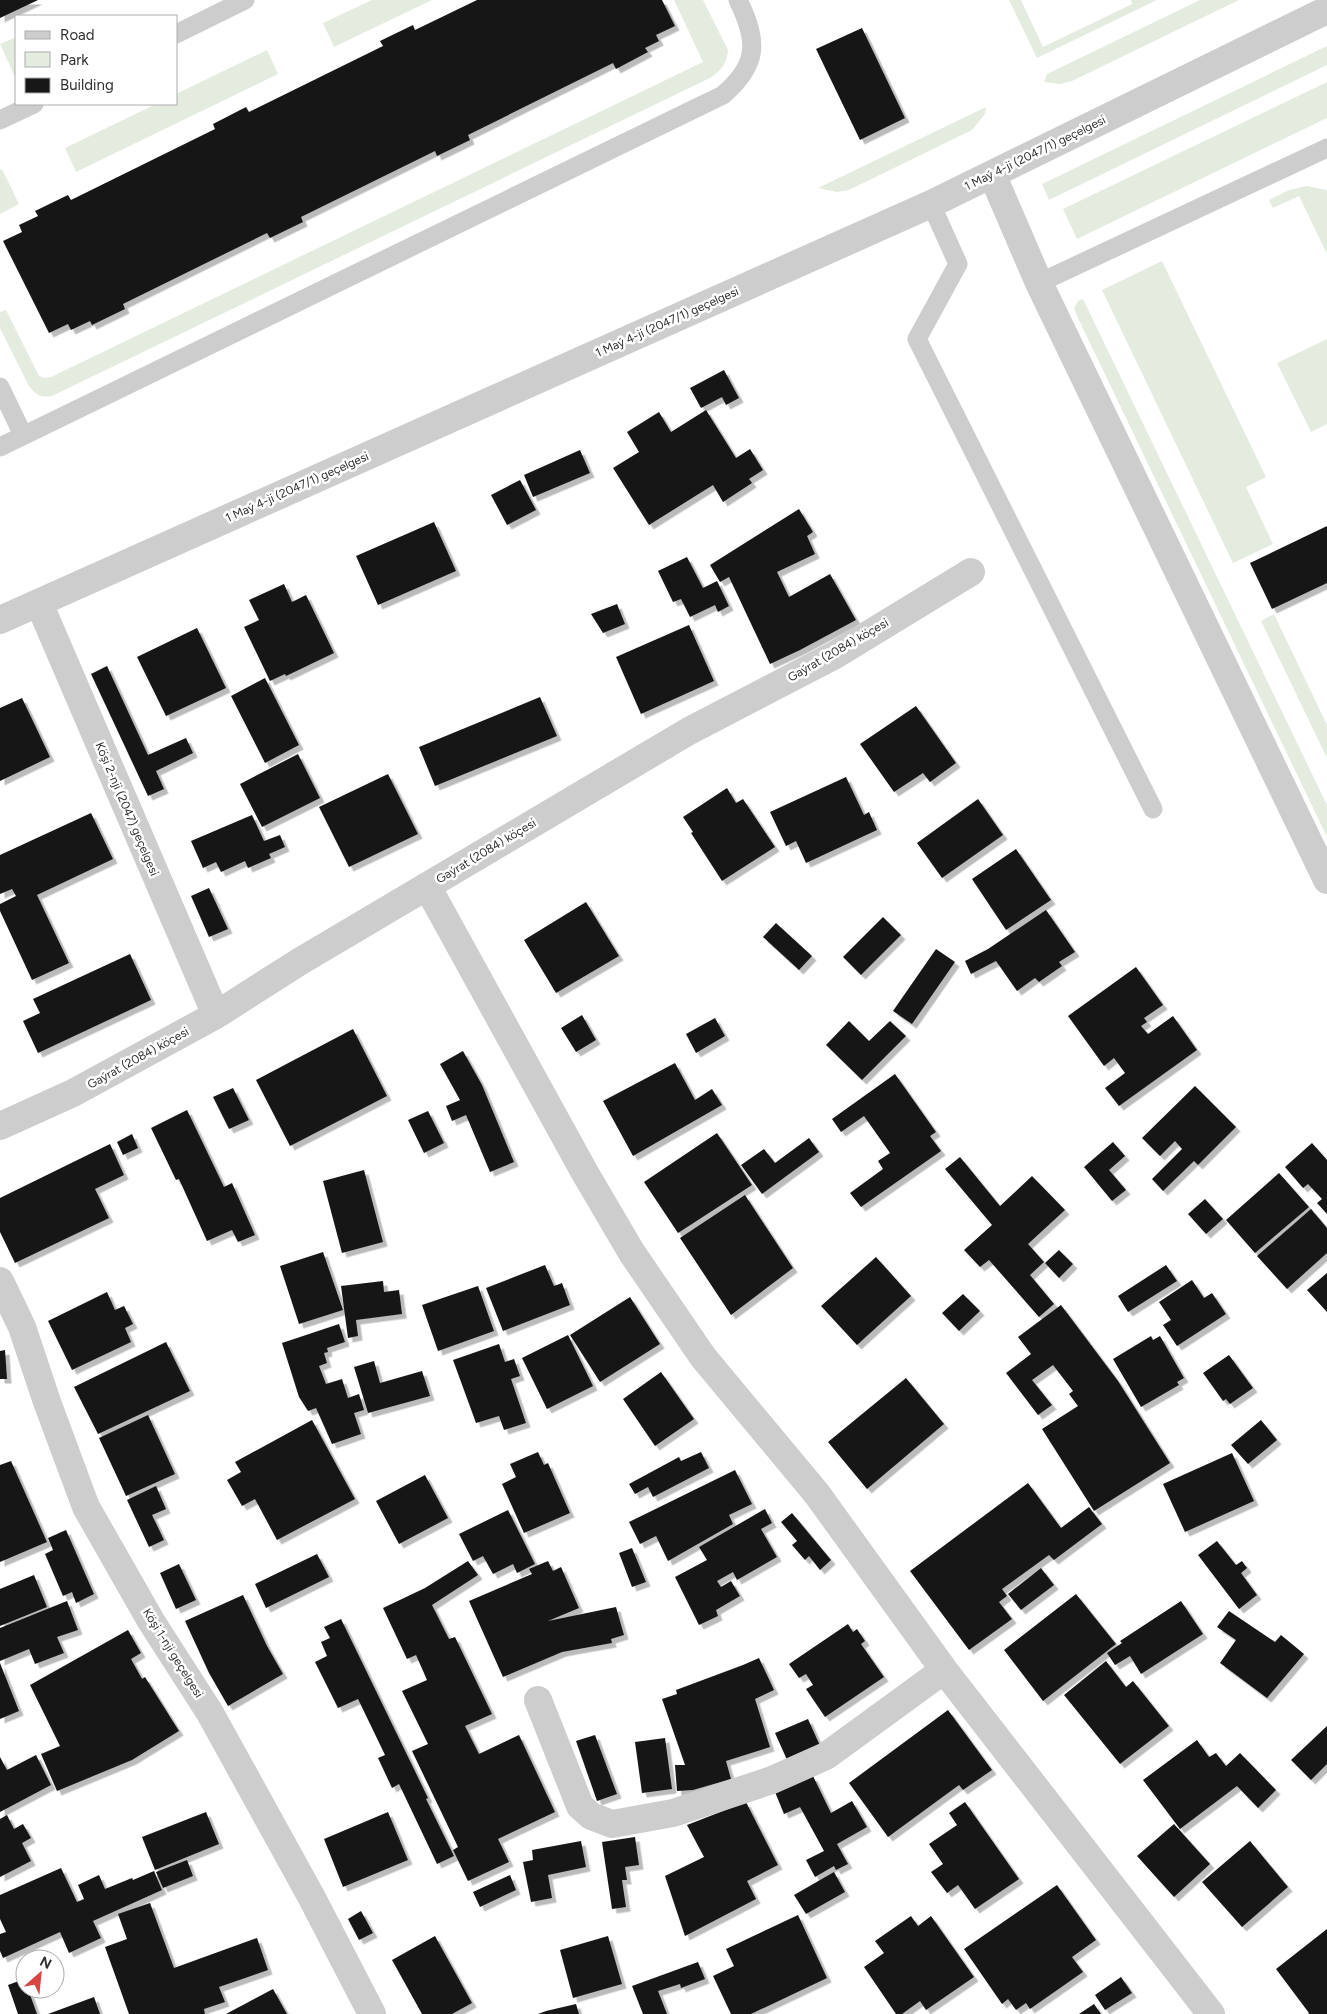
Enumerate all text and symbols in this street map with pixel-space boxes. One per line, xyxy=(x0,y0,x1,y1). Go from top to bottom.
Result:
legend xyxy=(15,15,178,105)
text: Road xyxy=(60,26,95,44)
text: Park xyxy=(60,51,89,69)
text: Building xyxy=(60,76,114,94)
street label: 1 Maý 4-ji (2047/1) geçelgesi xyxy=(962,113,1108,193)
street label: 1 Maý 4-ji (2047/1) geçelgesi xyxy=(593,284,741,360)
street label: 1 Maý 4-ji (2047/1) geçelgesi xyxy=(223,449,371,525)
street label: Gaýrat (2084) köçesi xyxy=(785,615,891,685)
street label: Köşi 2-nji (2047) geçelgesi xyxy=(92,740,162,878)
street label: Gaýrat (2084) köçesi xyxy=(434,816,538,886)
street label: Gaýrat (2084) köçesi xyxy=(85,1024,191,1092)
street label: Köşi 1-nji geçelgesi xyxy=(140,1606,206,1700)
north arrow xyxy=(15,1949,65,1999)
text: N xyxy=(37,1953,54,1973)

